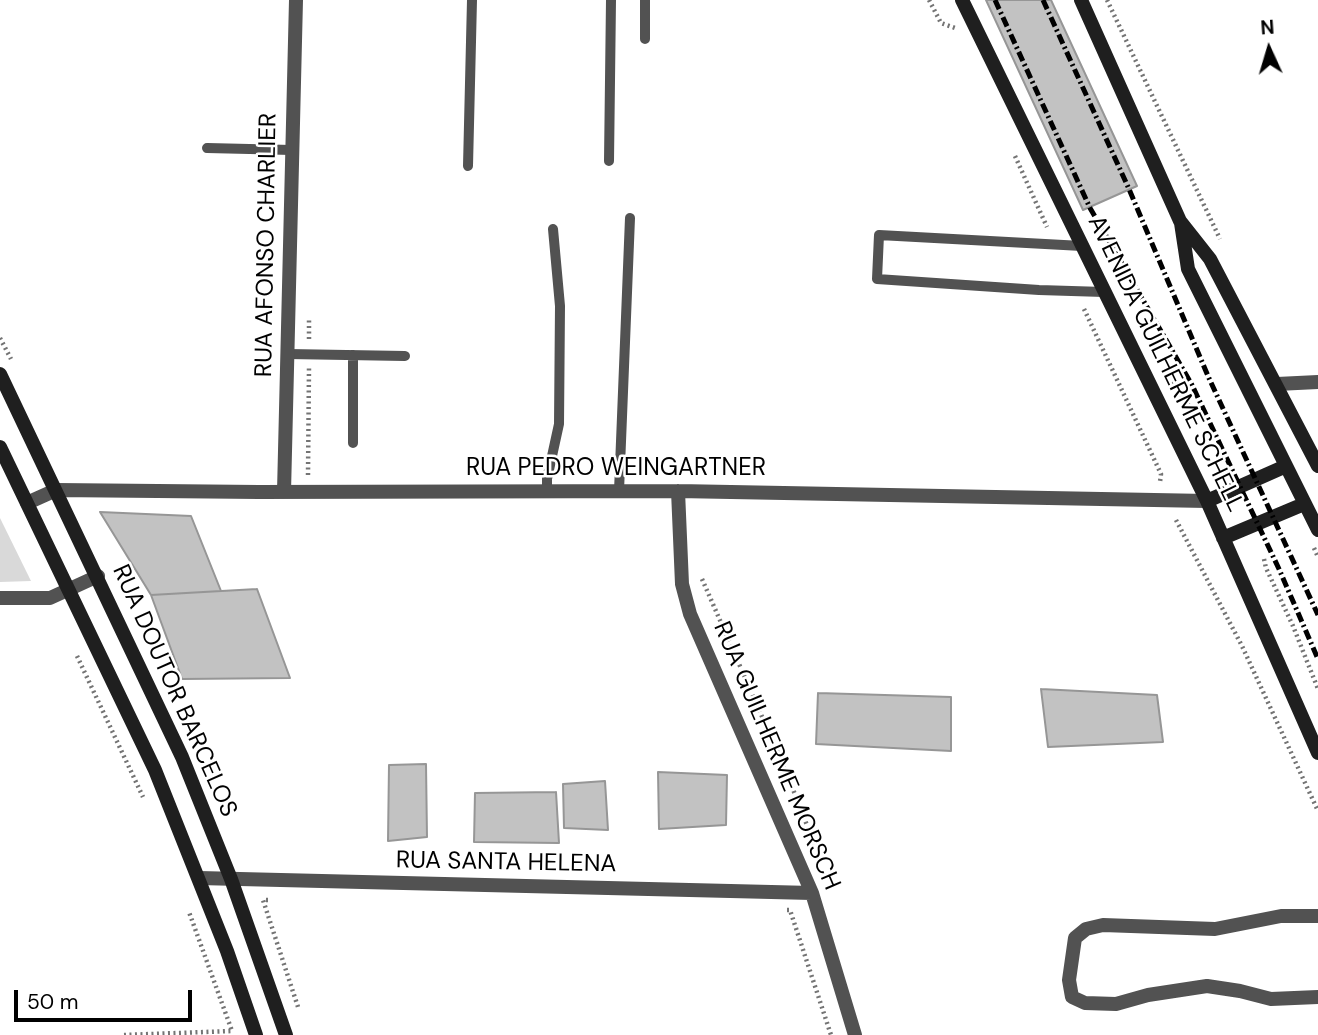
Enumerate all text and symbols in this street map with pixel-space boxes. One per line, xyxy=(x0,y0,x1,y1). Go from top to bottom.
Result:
north arrow xyxy=(1234,14,1304,84)
text: N xyxy=(1260,15,1275,41)
street label: RUA AFONSO CHARLIER xyxy=(250,113,284,377)
street label: AVENIDA GUILHERME SCHELL xyxy=(1081,211,1249,517)
street label: RUA PEDRO WEINGARTNER xyxy=(466,455,766,483)
street label: RUA DOUTOR BARCELOS xyxy=(105,560,243,822)
street label: RUA GUILHERME MORSCH xyxy=(706,618,846,894)
street label: RUA SANTA HELENA xyxy=(395,847,617,879)
scale bar xyxy=(18,976,196,1020)
text: 50 m xyxy=(27,988,78,1016)

